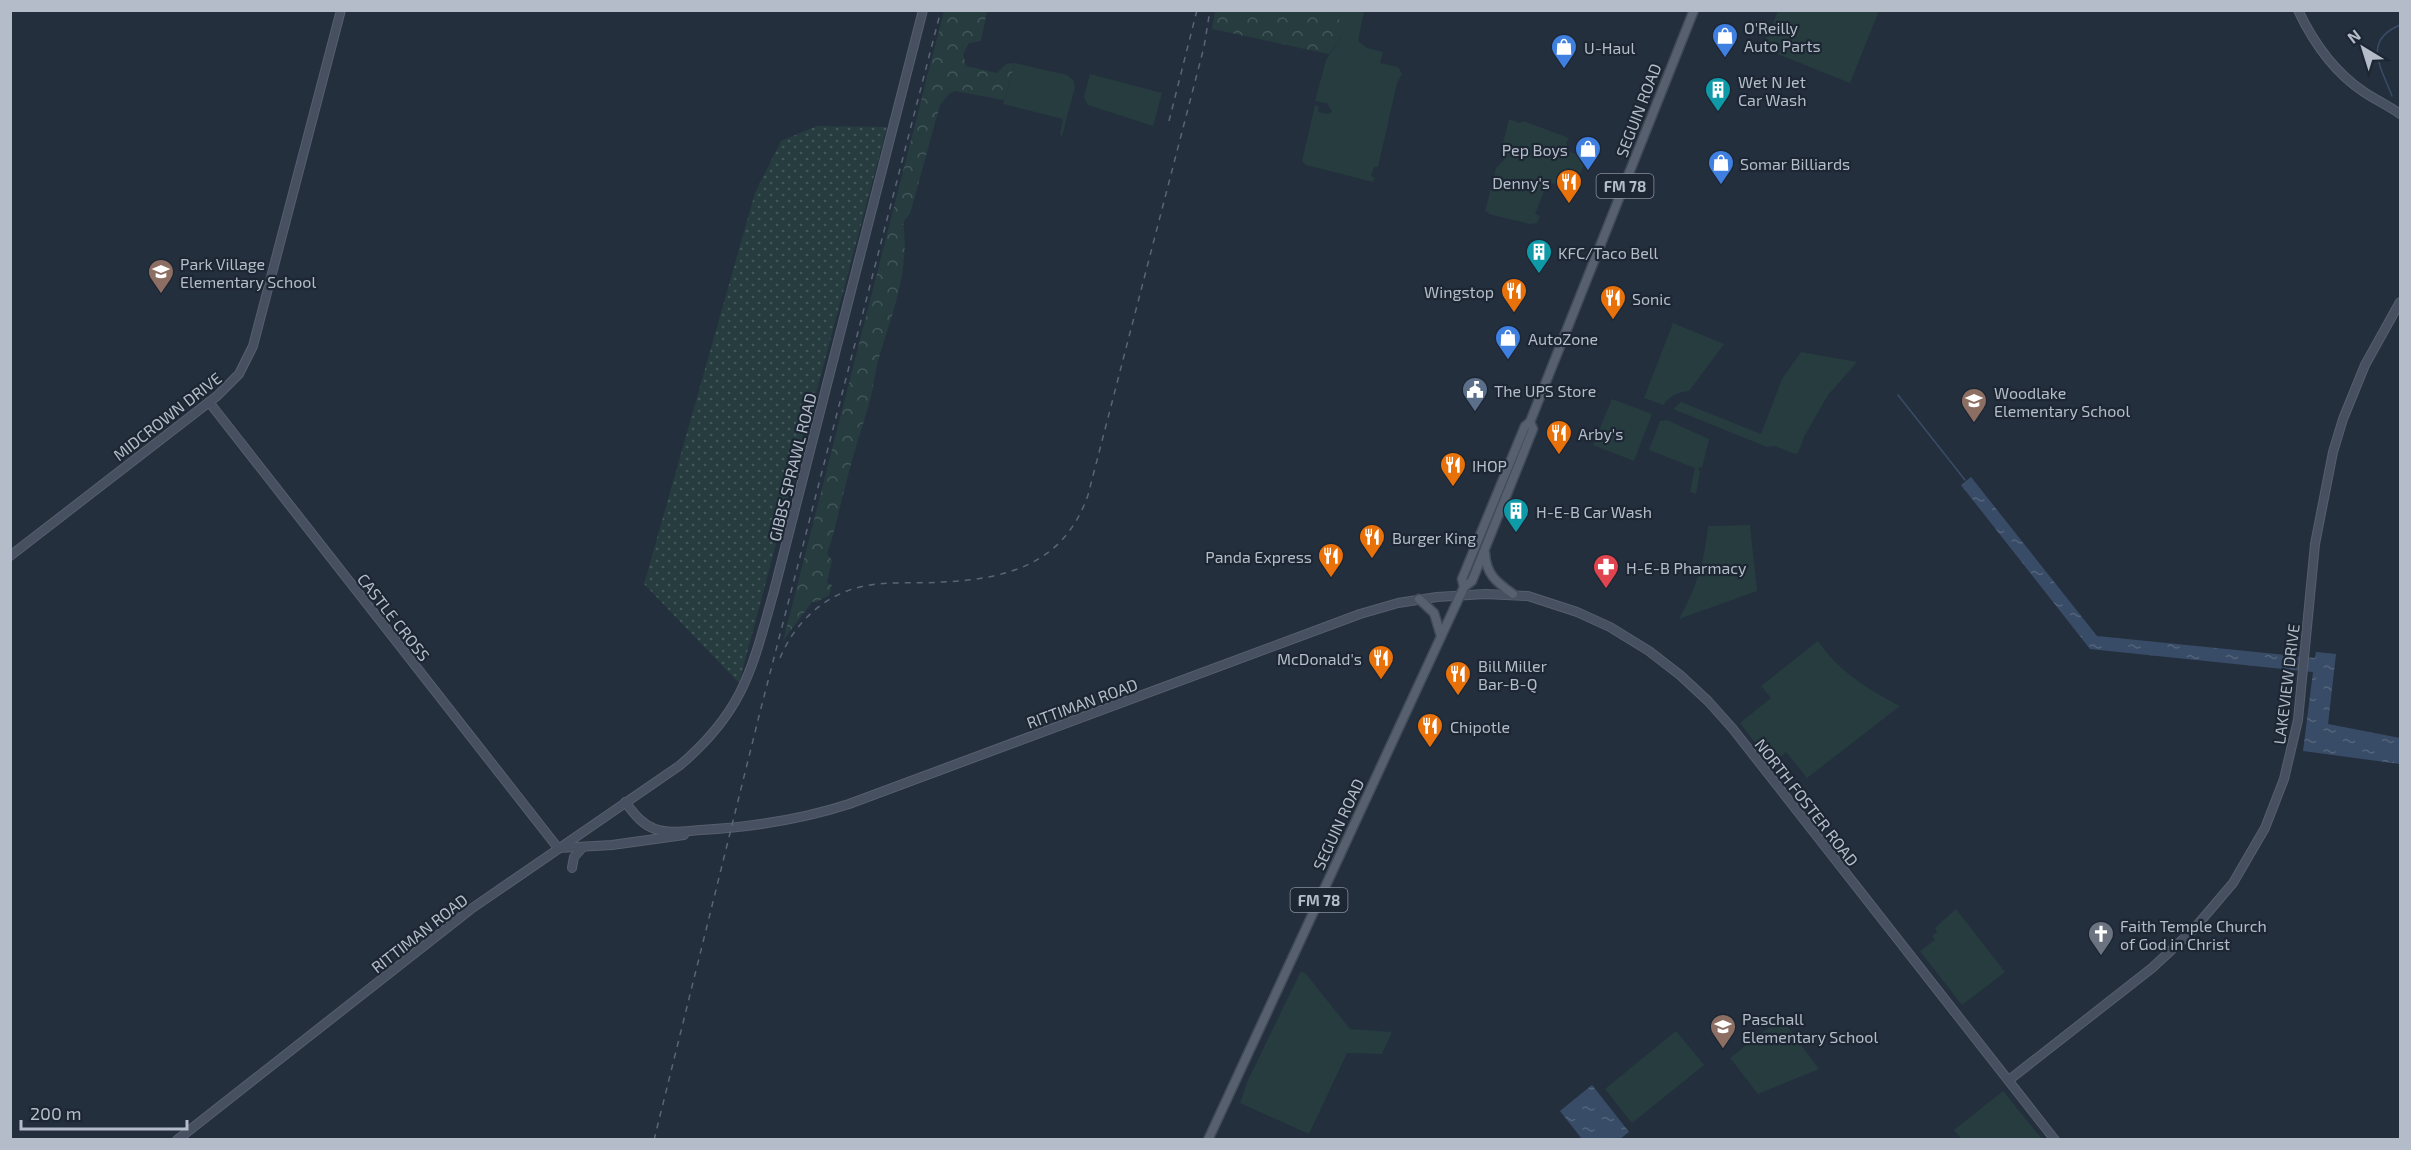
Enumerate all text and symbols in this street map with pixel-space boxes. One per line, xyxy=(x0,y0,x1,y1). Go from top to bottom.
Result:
place label: O'Reilly Auto Parts xyxy=(1744,18,1821,55)
north arrow xyxy=(2333,18,2393,78)
shop icon: O'Reilly Auto Parts xyxy=(1710,21,1740,59)
text: N xyxy=(2343,25,2364,47)
shop icon: U-Haul xyxy=(1549,32,1579,70)
place label: U-Haul xyxy=(1584,38,1635,57)
street label: SEGUIN ROAD xyxy=(1611,61,1665,159)
place label: Wet N Jet Car Wash xyxy=(1738,72,1807,109)
building icon: Wet N Jet Car Wash xyxy=(1703,75,1733,113)
shop icon: Pep Boys xyxy=(1573,134,1603,172)
place label: Pep Boys xyxy=(1502,140,1568,159)
shop icon: Somar Billiards xyxy=(1706,148,1736,186)
place label: Somar Billiards xyxy=(1740,154,1850,173)
restaurant icon: Denny's xyxy=(1554,167,1584,205)
place label: Denny's xyxy=(1492,173,1550,192)
road number: FM 78 xyxy=(1596,174,1654,198)
building icon: KFC/Taco Bell xyxy=(1524,237,1554,275)
place label: KFC/Taco Bell xyxy=(1558,243,1659,262)
place label: Park Village Elementary School xyxy=(180,254,316,291)
school or university icon: Park Village Elementary School xyxy=(146,257,176,295)
restaurant icon: Wingstop xyxy=(1499,276,1529,314)
place label: Wingstop xyxy=(1424,282,1494,301)
restaurant icon: Sonic xyxy=(1598,283,1628,321)
place label: Sonic xyxy=(1632,289,1671,308)
shop icon: AutoZone xyxy=(1493,323,1523,361)
place label: AutoZone xyxy=(1528,329,1598,348)
street label: MIDCROWN DRIVE xyxy=(109,368,225,464)
public building icon: The UPS Store xyxy=(1460,375,1490,413)
place label: The UPS Store xyxy=(1494,381,1596,400)
place label: Woodlake Elementary School xyxy=(1994,383,2130,420)
school or university icon: Woodlake Elementary School xyxy=(1959,386,1989,424)
street label: GIBBS SPRAWL ROAD xyxy=(764,391,820,543)
restaurant icon: Arby's xyxy=(1544,418,1574,456)
place label: Arby's xyxy=(1578,424,1623,443)
restaurant icon: IHOP xyxy=(1438,450,1468,488)
place label: IHOP xyxy=(1472,456,1507,475)
building icon: H-E-B Car Wash xyxy=(1501,496,1531,534)
place label: H-E-B Car Wash xyxy=(1536,502,1652,521)
restaurant icon: Burger King xyxy=(1357,522,1387,560)
place label: Burger King xyxy=(1392,528,1476,547)
restaurant icon: Panda Express xyxy=(1316,541,1346,579)
place label: Panda Express xyxy=(1205,547,1312,566)
pharmacy icon: H-E-B Pharmacy xyxy=(1591,552,1621,590)
place label: H-E-B Pharmacy xyxy=(1626,558,1747,577)
street label: CASTLE CROSS xyxy=(354,569,434,665)
street label: LAKEVIEW DRIVE xyxy=(2269,623,2303,745)
restaurant icon: McDonald's xyxy=(1366,643,1396,681)
place label: McDonald's xyxy=(1277,649,1362,668)
place label: Bill Miller Bar-B-Q xyxy=(1478,656,1548,694)
restaurant icon: Bill Miller Bar-B-Q xyxy=(1443,659,1473,697)
street label: RITTIMAN ROAD xyxy=(1024,674,1140,732)
restaurant icon: Chipotle xyxy=(1415,711,1445,749)
place label: Chipotle xyxy=(1450,717,1510,736)
street label: NORTH FOSTER ROAD xyxy=(1751,735,1863,869)
street label: SEGUIN ROAD xyxy=(1309,775,1367,873)
road number: FM 78 xyxy=(1290,888,1348,912)
street label: RITTIMAN ROAD xyxy=(367,890,471,976)
place label: Faith Temple Church of God in Christ xyxy=(2120,916,2267,953)
church icon: Faith Temple Church of God in Christ xyxy=(2086,919,2116,957)
place label: Paschall Elementary School xyxy=(1742,1009,1878,1046)
school or university icon: Paschall Elementary School xyxy=(1708,1012,1738,1050)
scale bar xyxy=(21,1093,188,1131)
text: 200 m xyxy=(30,1102,82,1124)

